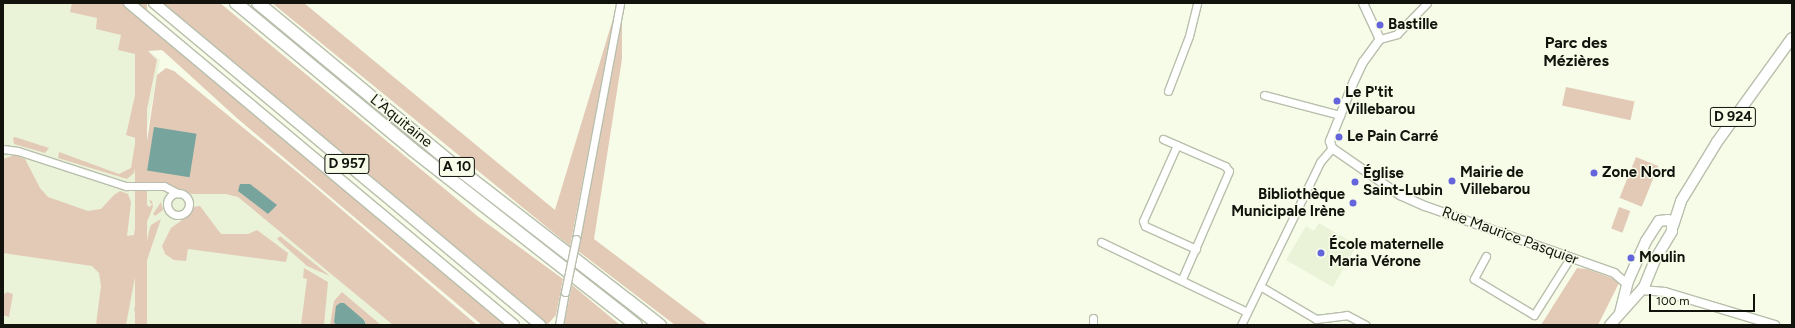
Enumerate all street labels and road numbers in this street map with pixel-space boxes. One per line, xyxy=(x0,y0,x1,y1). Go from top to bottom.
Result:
street label: L'Aquitaine xyxy=(366,91,436,151)
road number: D 924 xyxy=(1709,105,1757,129)
road number: D 957 xyxy=(324,152,370,176)
road number: A 10 xyxy=(438,155,476,179)
street label: Rue Maurice Pasquier xyxy=(1439,203,1581,269)

